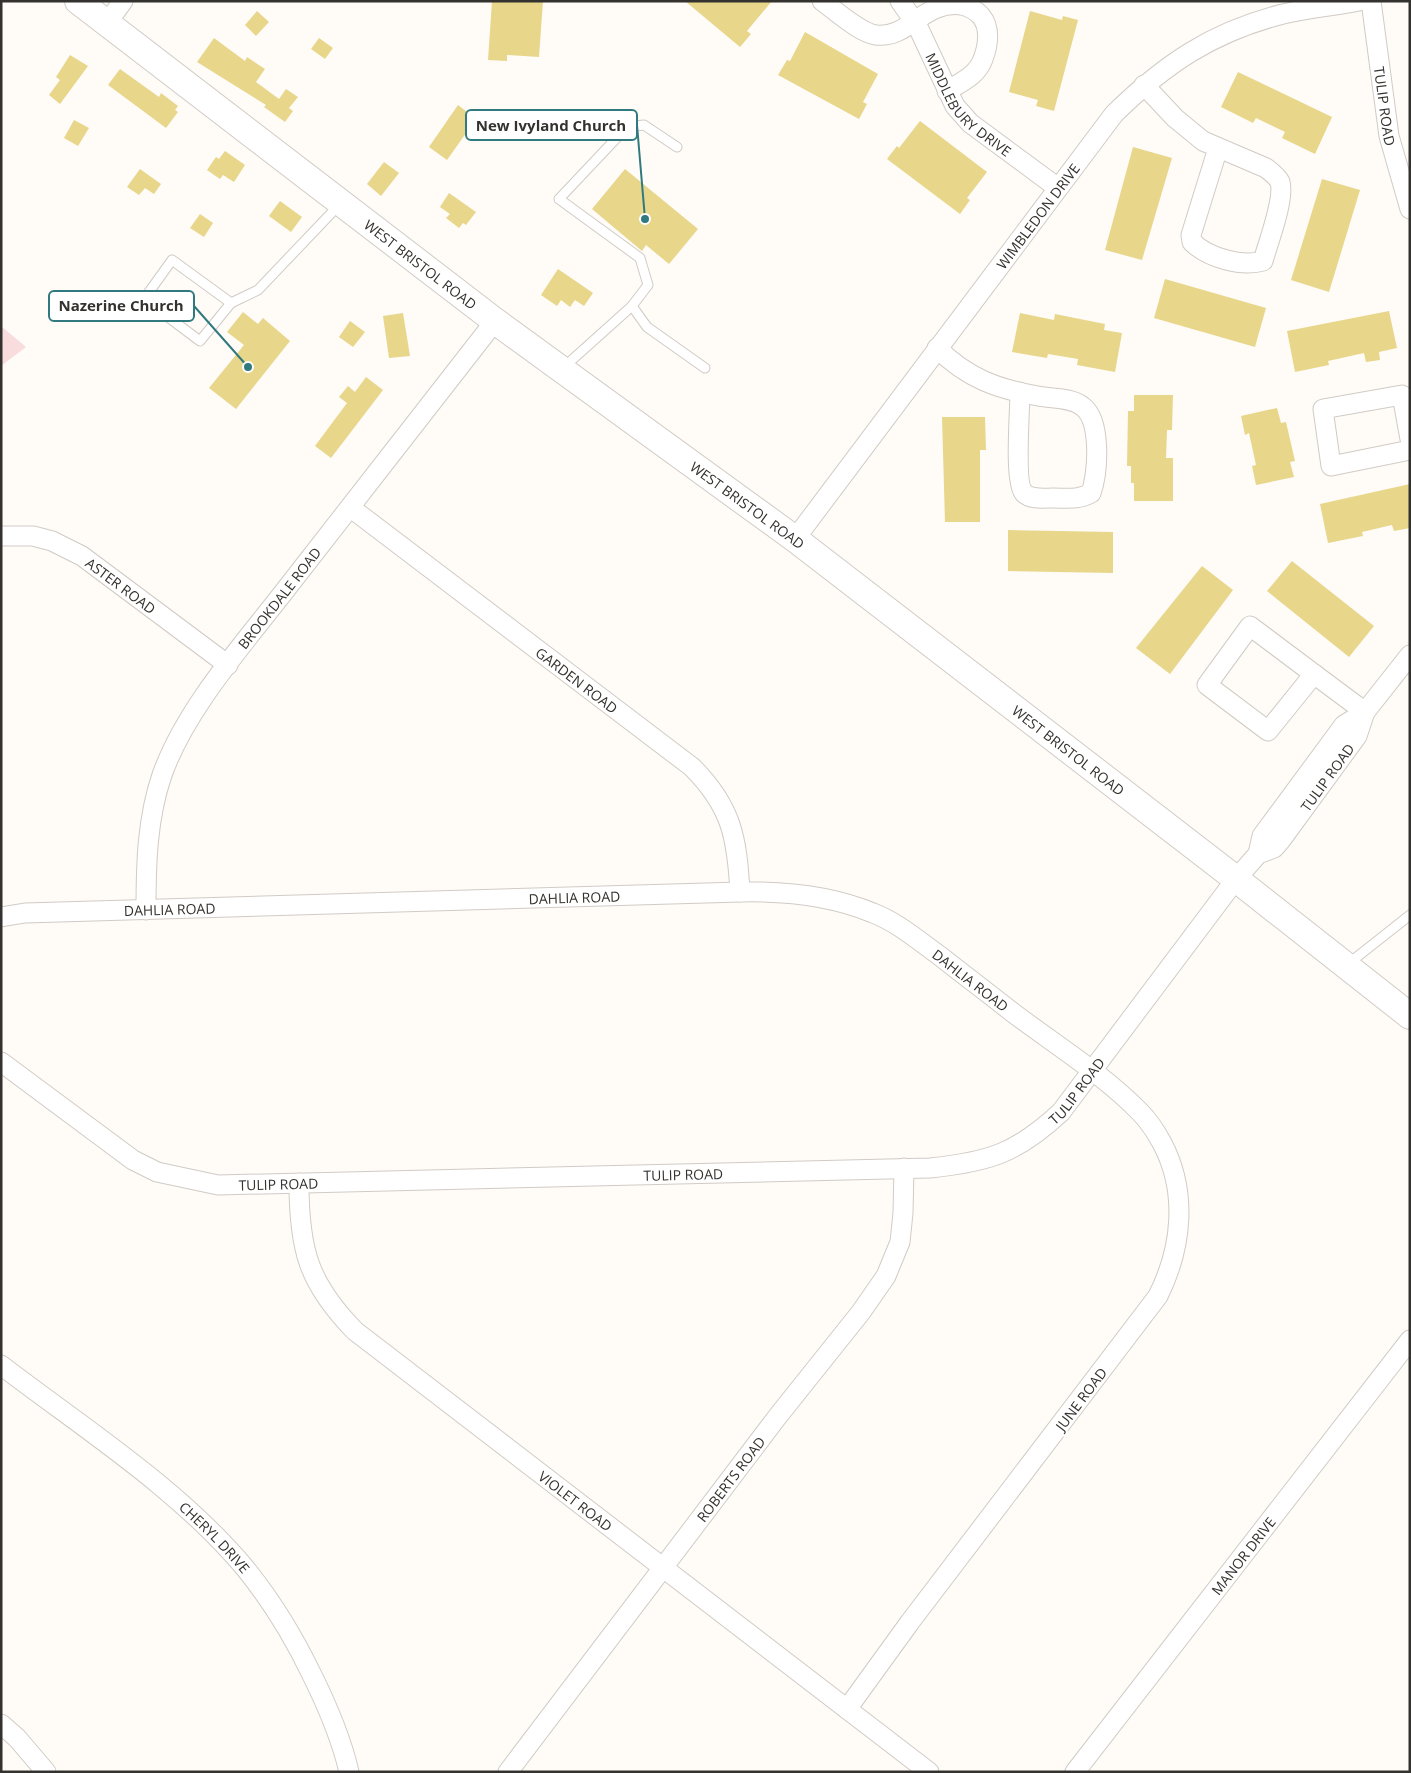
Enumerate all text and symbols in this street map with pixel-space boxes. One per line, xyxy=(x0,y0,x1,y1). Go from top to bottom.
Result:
street label: MIDDLEBURY DRIVE xyxy=(922,49,1015,160)
street label: TULIP ROAD xyxy=(1370,65,1401,148)
callout: New Ivyland Church xyxy=(466,110,637,140)
text: New Ivyland Church xyxy=(476,115,626,135)
street label: WIMBLEDON DRIVE xyxy=(992,159,1083,273)
street label: WEST BRISTOL ROAD xyxy=(361,215,481,313)
callout: Nazerine Church xyxy=(49,291,194,321)
text: Nazerine Church xyxy=(58,295,184,315)
street label: WEST BRISTOL ROAD xyxy=(687,457,809,553)
street label: BROOKDALE ROAD xyxy=(233,543,325,652)
street label: ASTER ROAD xyxy=(82,553,160,618)
street label: GARDEN ROAD xyxy=(532,642,622,717)
street label: WEST BRISTOL ROAD xyxy=(1009,701,1129,799)
street label: TULIP ROAD xyxy=(1296,739,1358,815)
street label: DAHLIA ROAD xyxy=(528,886,621,908)
street label: DAHLIA ROAD xyxy=(124,898,216,920)
street label: DAHLIA ROAD xyxy=(929,944,1013,1015)
street label: TULIP ROAD xyxy=(1044,1053,1108,1128)
street label: TULIP ROAD xyxy=(643,1163,723,1184)
street label: TULIP ROAD xyxy=(238,1173,318,1194)
street label: JUNE ROAD xyxy=(1050,1364,1111,1436)
street label: ROBERTS ROAD xyxy=(692,1432,769,1525)
street label: VIOLET ROAD xyxy=(535,1466,616,1535)
street label: CHERYL DRIVE xyxy=(176,1497,255,1577)
street label: MANOR DRIVE xyxy=(1207,1512,1279,1598)

